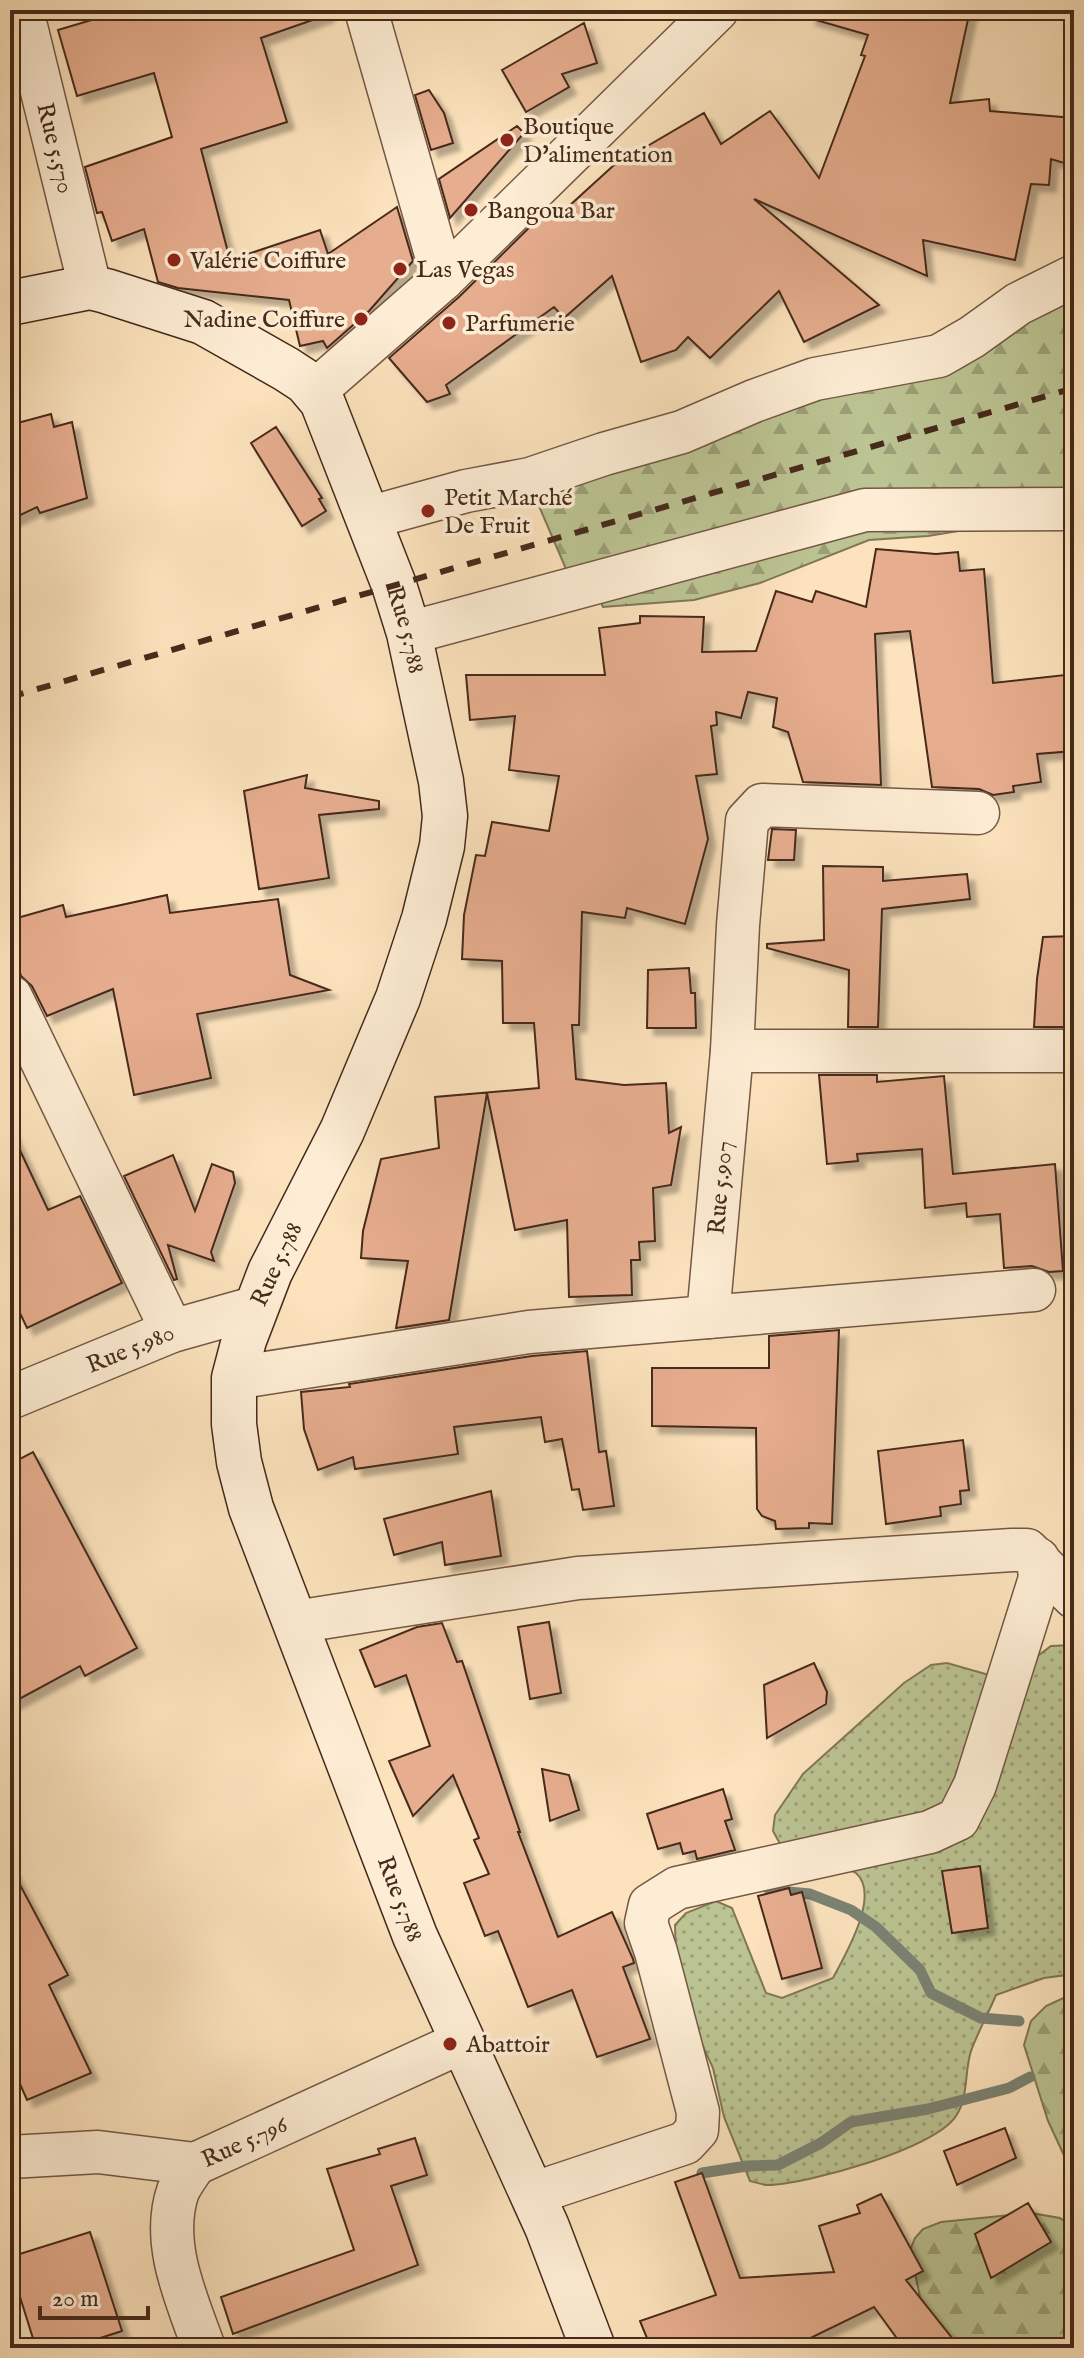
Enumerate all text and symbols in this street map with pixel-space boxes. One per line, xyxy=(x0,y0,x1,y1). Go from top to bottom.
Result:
street label: Rue 5.570 xyxy=(28,100,80,197)
place label: Boutique D'alimentation xyxy=(523,112,673,171)
marker: Boutique D'alimentation xyxy=(498,131,516,149)
place label: Bangoua Bar xyxy=(487,196,615,227)
marker: Bangoua Bar xyxy=(462,201,480,219)
place label: Valérie Coiffure xyxy=(189,246,346,277)
marker: Valérie Coiffure xyxy=(165,251,183,269)
place label: Las Vegas xyxy=(416,255,514,286)
marker: Las Vegas xyxy=(391,260,409,278)
place label: Nadine Coiffure xyxy=(183,305,345,336)
place label: Parfumerie xyxy=(465,309,575,340)
marker: Nadine Coiffure xyxy=(352,310,370,328)
marker: Parfumerie xyxy=(440,314,458,332)
place label: Petit Marché De Fruit xyxy=(444,483,572,542)
marker: Petit Marché De Fruit xyxy=(419,502,437,520)
street label: Rue 5.788 xyxy=(378,582,431,677)
street label: Rue 5.907 xyxy=(701,1140,741,1236)
street label: Rue 5.788 xyxy=(244,1218,310,1312)
street label: Rue 5.980 xyxy=(82,1318,179,1382)
street label: Rue 5.788 xyxy=(369,1852,430,1947)
place label: Abattoir xyxy=(465,2030,550,2061)
marker: Abattoir xyxy=(441,2035,459,2053)
street label: Rue 5.796 xyxy=(197,2109,294,2176)
scale bar xyxy=(40,2270,148,2320)
text: 20 m xyxy=(52,2284,99,2315)

